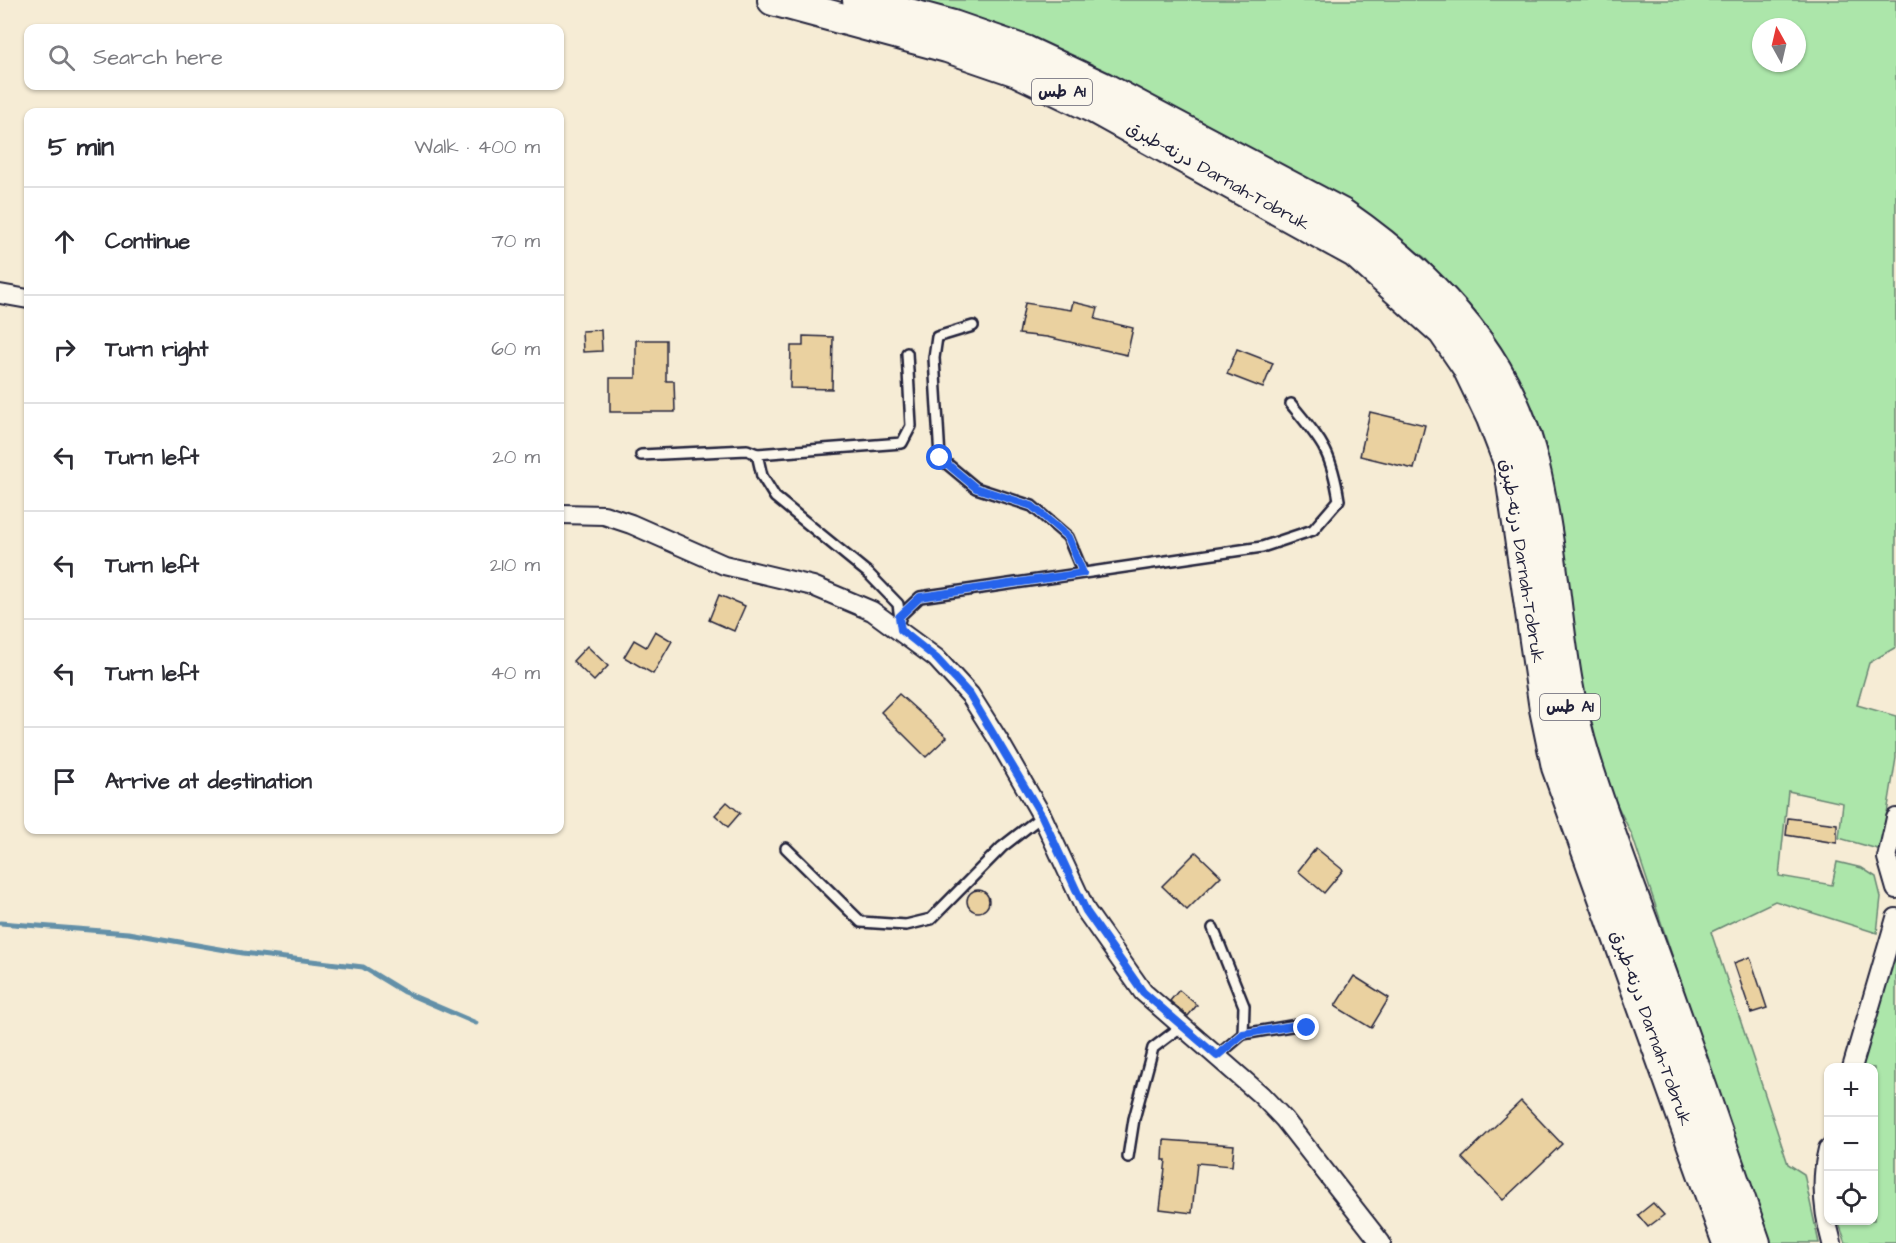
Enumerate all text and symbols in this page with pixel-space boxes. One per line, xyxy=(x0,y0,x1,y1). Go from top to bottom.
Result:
north arrow xyxy=(1752,18,1806,72)
search box xyxy=(24,24,564,90)
icon: search xyxy=(45,41,78,74)
text: Search here xyxy=(93,42,223,73)
road number: طس A1 xyxy=(1032,79,1092,105)
street label: درنه-طبرق Darnah-Tobruk xyxy=(1122,115,1314,237)
text: 5 min xyxy=(48,129,114,165)
text: Walk · 400 m xyxy=(414,133,540,161)
icon: ahead xyxy=(48,225,81,258)
text: Continue xyxy=(105,226,190,257)
text: 70 m xyxy=(492,227,540,255)
icon: right xyxy=(48,333,81,366)
text: Turn right xyxy=(105,334,208,365)
text: 60 m xyxy=(491,335,540,363)
icon: left xyxy=(48,441,81,474)
text: Turn left xyxy=(105,442,199,473)
text: 20 m xyxy=(492,443,540,471)
route start xyxy=(926,444,952,470)
street label: درنه-طبرق Darnah-Tobruk xyxy=(1494,457,1550,665)
icon: left xyxy=(48,549,81,582)
text: Turn left xyxy=(105,550,199,581)
text: 210 m xyxy=(490,551,540,579)
icon: left xyxy=(48,657,81,690)
text: Turn left xyxy=(105,658,199,689)
text: 40 m xyxy=(490,659,540,687)
road number: طس A1 xyxy=(1540,694,1600,720)
icon: arrive xyxy=(48,765,81,798)
text: Arrive at destination xyxy=(105,766,312,797)
street label: درنه-طبرق Darnah-Tobruk xyxy=(1604,927,1698,1129)
route end xyxy=(1293,1014,1319,1040)
map controls xyxy=(1824,1063,1878,1225)
button: + xyxy=(1824,1063,1878,1117)
button: − xyxy=(1824,1117,1878,1171)
button: locate xyxy=(1824,1171,1878,1225)

